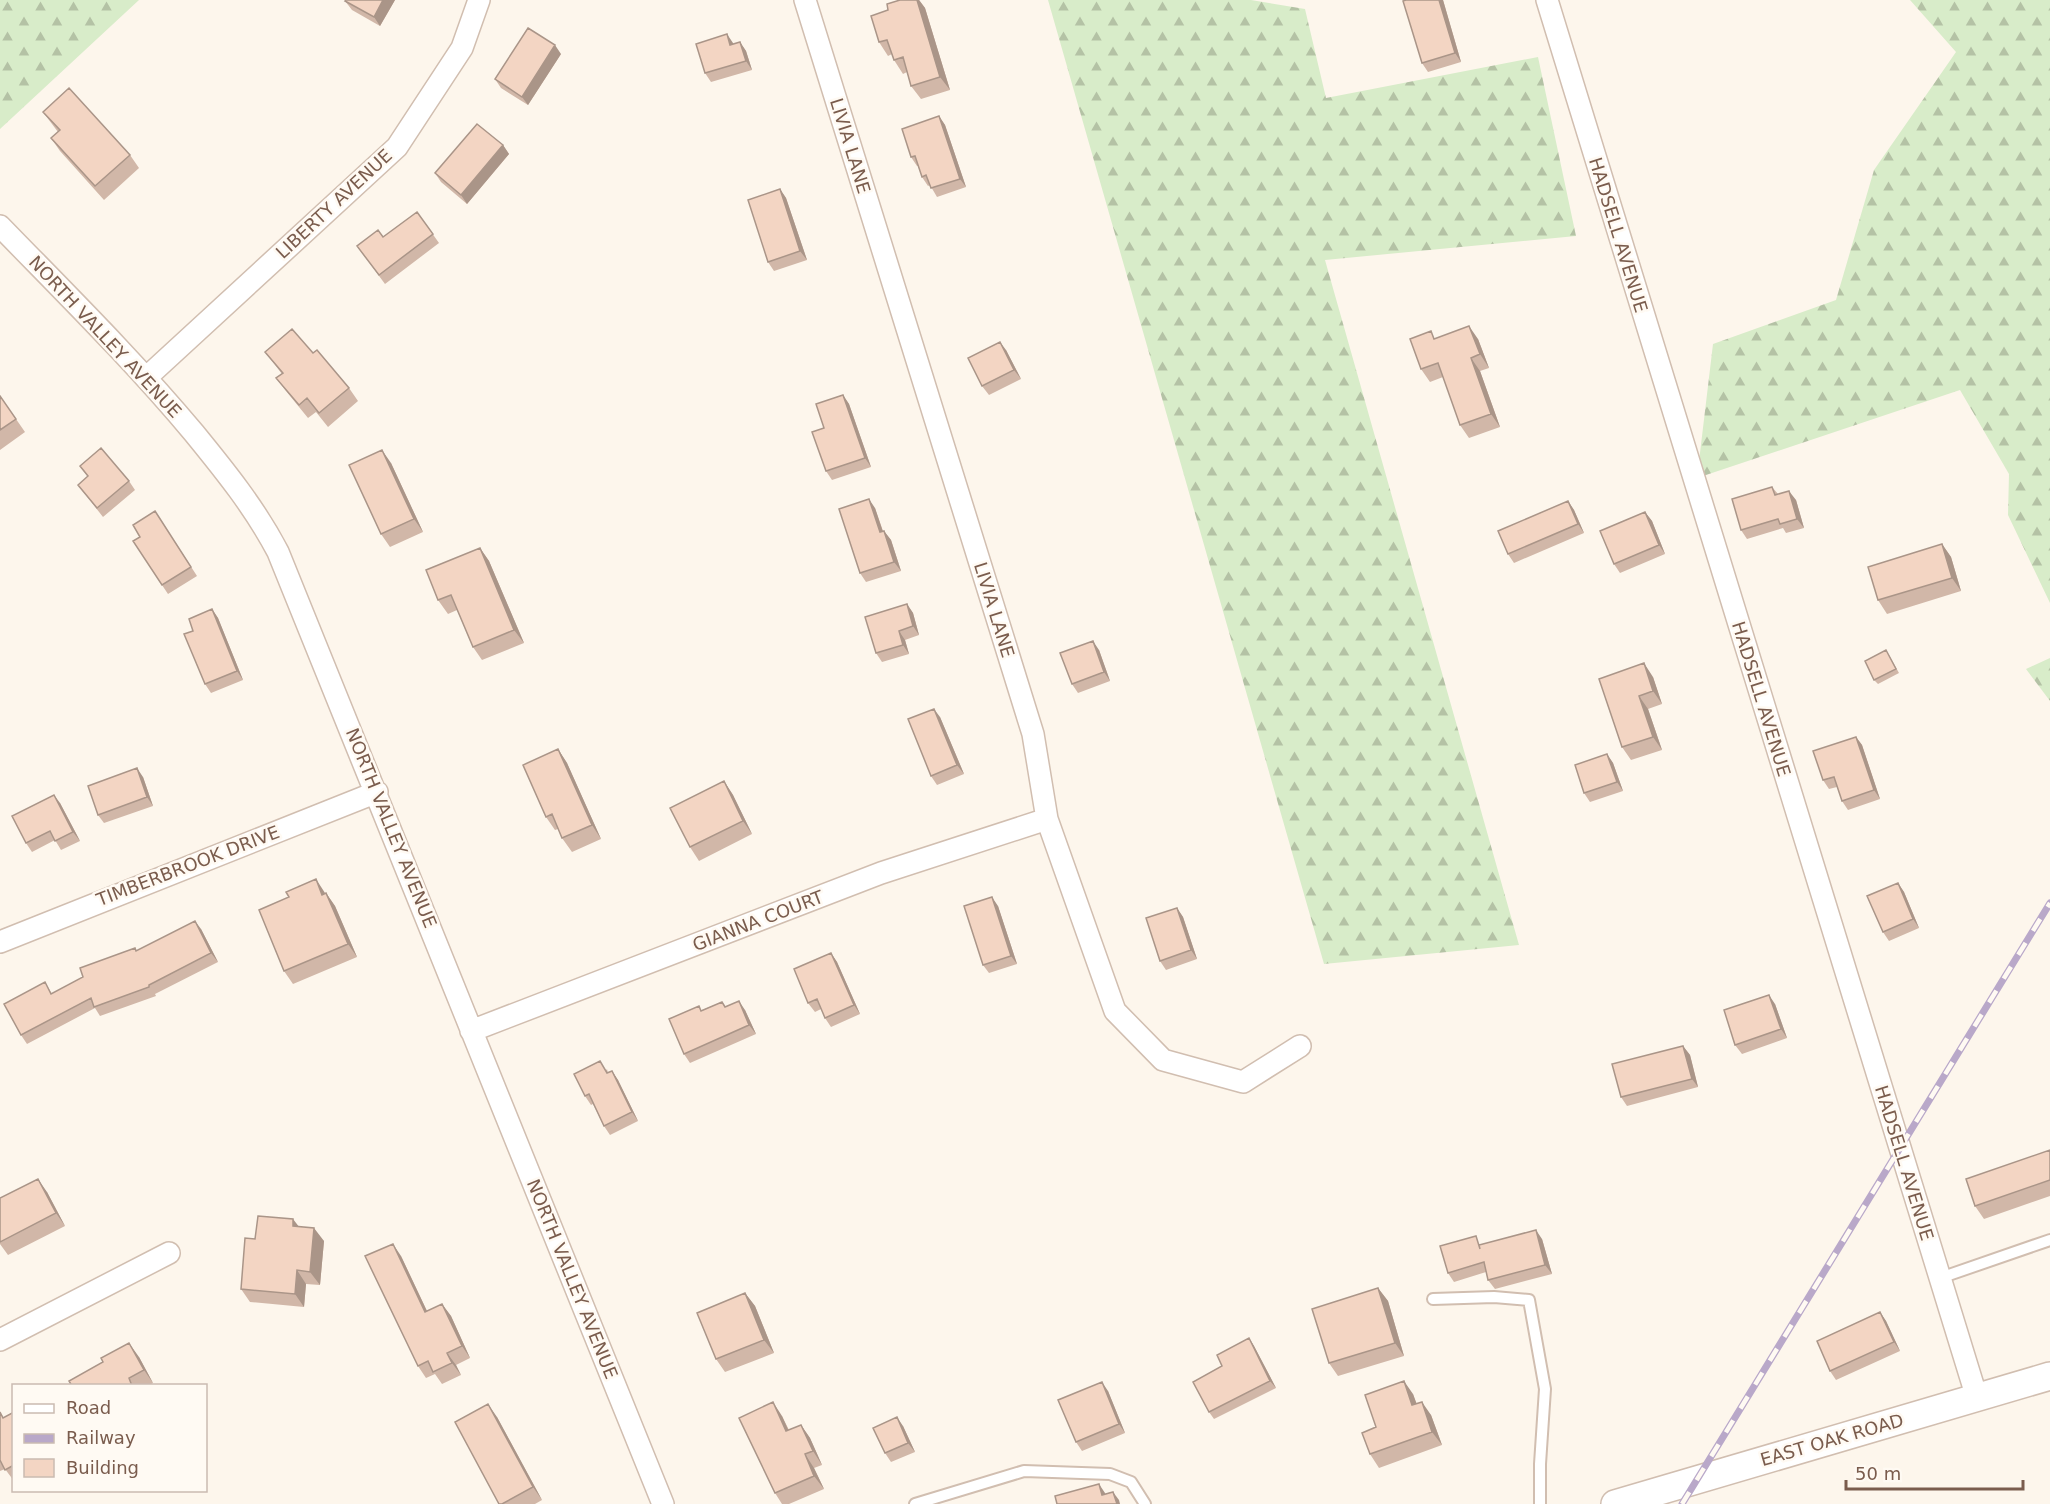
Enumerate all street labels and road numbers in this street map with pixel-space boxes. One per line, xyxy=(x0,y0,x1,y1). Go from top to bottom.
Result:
street label: LIVIA LANE xyxy=(826,96,875,196)
street label: LIBERTY AVENUE xyxy=(271,145,396,263)
street label: HADSELL AVENUE xyxy=(1585,155,1652,315)
street label: NORTH VALLEY AVENUE xyxy=(25,251,186,422)
street label: LIVIA LANE xyxy=(970,560,1019,660)
street label: HADSELL AVENUE xyxy=(1728,619,1795,779)
street label: NORTH VALLEY AVENUE xyxy=(342,725,441,931)
street label: TIMBERBROOK DRIVE xyxy=(92,821,282,910)
street label: GIANNA COURT xyxy=(689,886,827,955)
street label: HADSELL AVENUE xyxy=(1871,1083,1938,1243)
street label: NORTH VALLEY AVENUE xyxy=(523,1176,622,1382)
street label: EAST OAK ROAD xyxy=(1758,1409,1906,1470)

